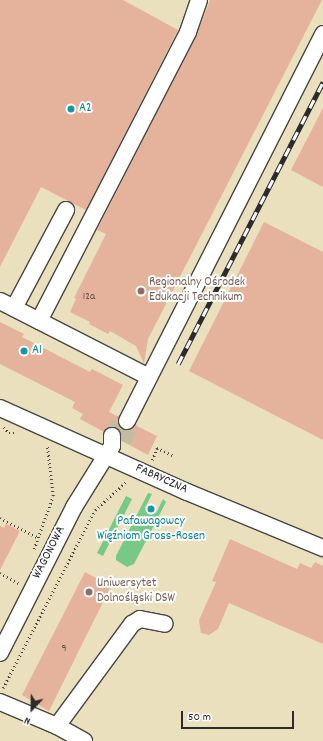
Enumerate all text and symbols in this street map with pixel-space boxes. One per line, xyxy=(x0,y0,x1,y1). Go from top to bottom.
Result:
place label: A2 xyxy=(79,101,92,117)
marker: A2 xyxy=(66,104,76,114)
place label: Regionalny Ośrodek Edukacji Technikum xyxy=(149,276,245,307)
marker: Regionalny Ośrodek Edukacji Technikum xyxy=(136,286,146,296)
house number: 12a xyxy=(83,290,95,304)
place label: A1 xyxy=(32,343,42,359)
marker: A1 xyxy=(19,346,29,356)
street label: FABRYCZNA xyxy=(132,462,190,498)
marker: Pafawagowcy Więźniom Gross-Rosen xyxy=(146,504,156,514)
place label: Pafawagowcy Więźniom Gross-Rosen xyxy=(97,515,205,546)
street label: WAGONOWA xyxy=(30,524,70,582)
place label: Uniwersytet Dolnośląski DSW xyxy=(97,577,175,608)
marker: Uniwersytet Dolnośląski DSW xyxy=(84,587,94,597)
house number: 9 xyxy=(61,642,67,656)
north arrow xyxy=(12,689,52,729)
scale bar xyxy=(183,703,296,729)
text: 50 m xyxy=(188,709,211,726)
text: N xyxy=(22,712,33,729)

